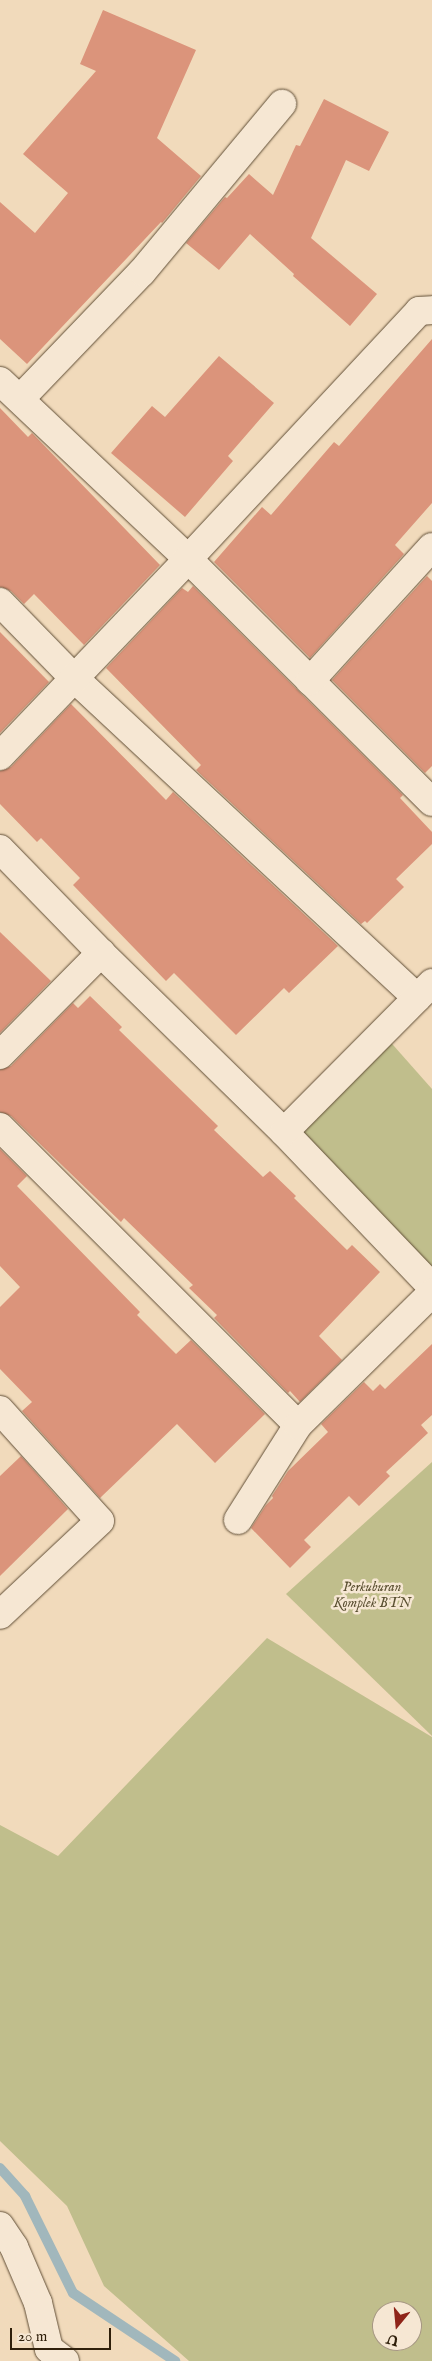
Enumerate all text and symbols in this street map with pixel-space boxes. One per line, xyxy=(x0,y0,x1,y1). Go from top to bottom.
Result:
park label: Perkuburan Komplek BTN xyxy=(334,1579,410,1611)
north arrow xyxy=(372,2301,422,2351)
scale bar xyxy=(12,2318,114,2350)
text: 20 m xyxy=(18,2327,47,2346)
text: U xyxy=(385,2329,401,2350)

